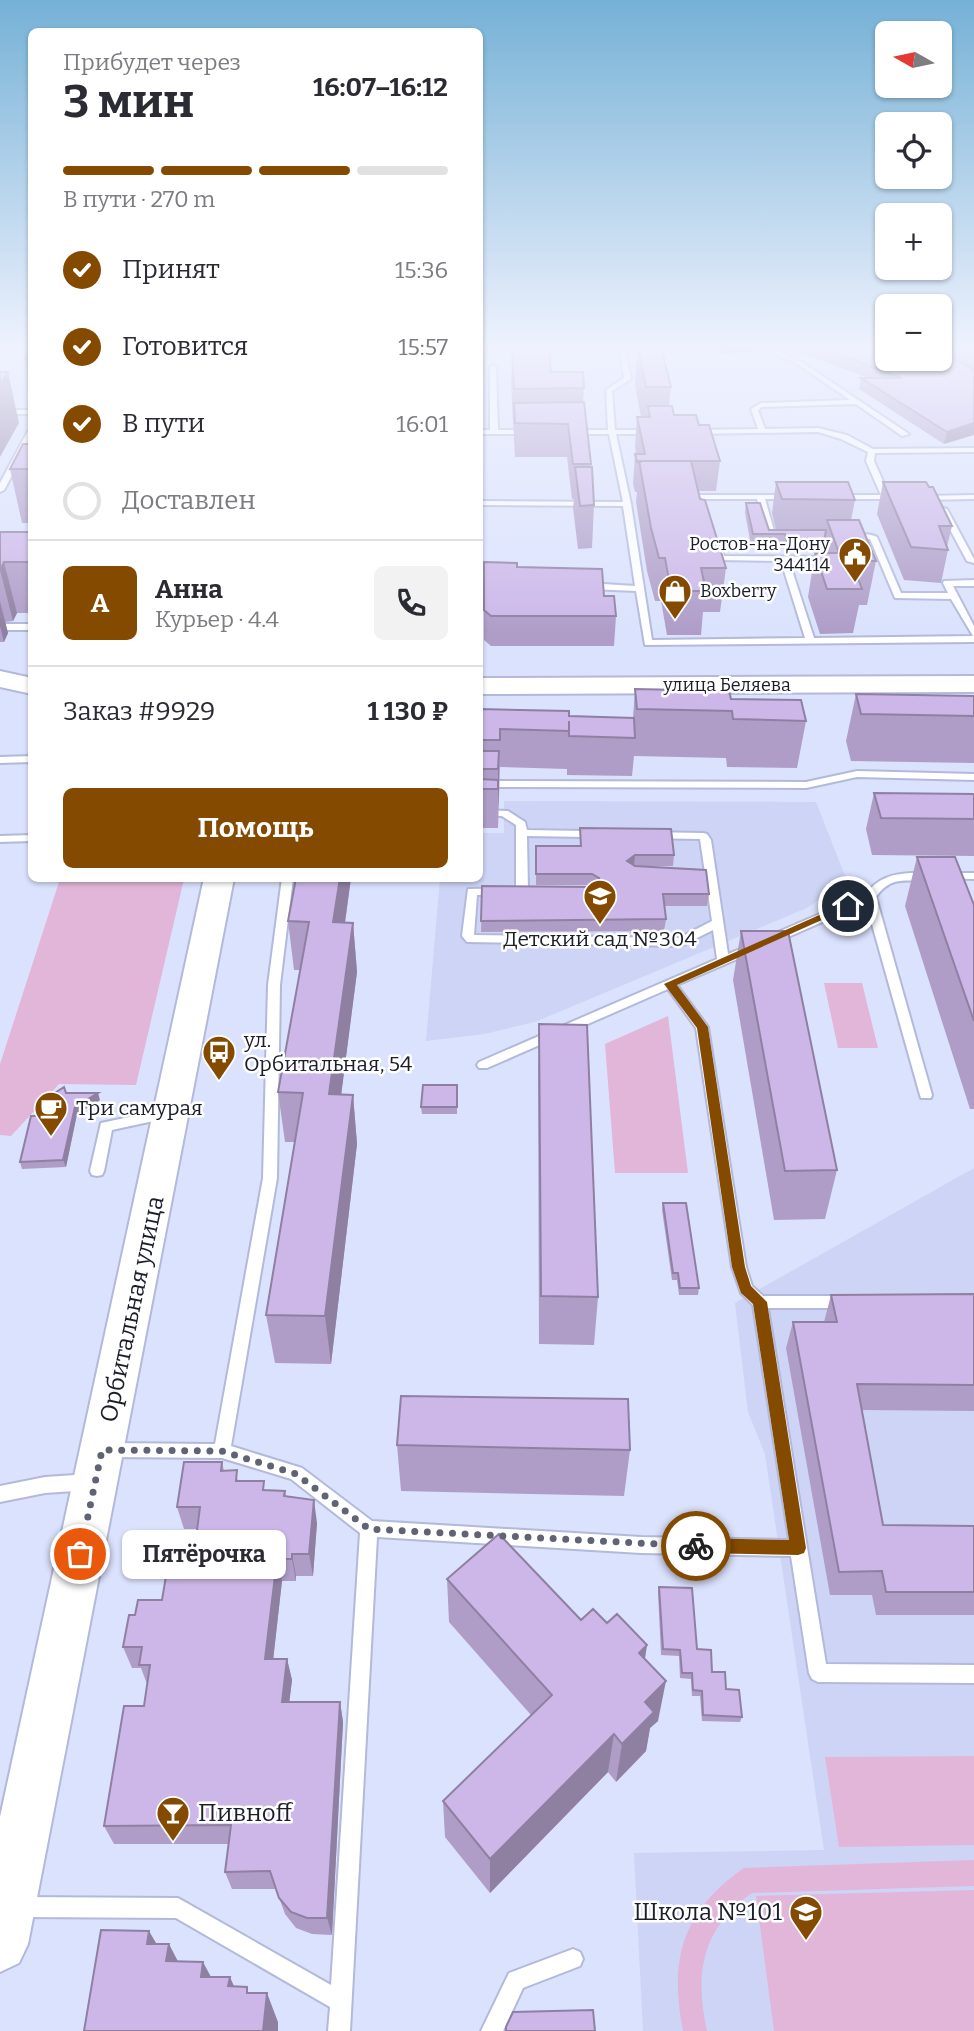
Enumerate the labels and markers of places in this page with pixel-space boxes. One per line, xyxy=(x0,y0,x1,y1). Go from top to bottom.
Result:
place label: Ростов-на-Дону 344114 xyxy=(689,533,830,576)
public building icon: Ростов-на-Дону 344114 xyxy=(836,535,874,584)
shop icon: Boxberry xyxy=(656,572,694,621)
place label: Boxberry xyxy=(700,580,777,602)
pin xyxy=(818,876,878,936)
school or university icon: Детский сад №304 xyxy=(581,877,619,926)
place label: Детский сад №304 xyxy=(503,926,697,952)
place label: ул. Орбитальная, 54 xyxy=(243,1027,412,1077)
bus stop icon: ул. Орбитальная, 54 xyxy=(200,1033,238,1082)
cafe icon: Три самурая xyxy=(32,1089,70,1138)
place label: Три самурая xyxy=(76,1095,203,1121)
pin xyxy=(50,1524,110,1584)
callout: Пятёрочка xyxy=(122,1530,286,1578)
bar icon: Пивноff xyxy=(154,1794,192,1843)
place label: Пивноff xyxy=(198,1799,294,1827)
school or university icon: Школа №101 xyxy=(787,1893,825,1942)
place label: Школа №101 xyxy=(633,1898,782,1926)

